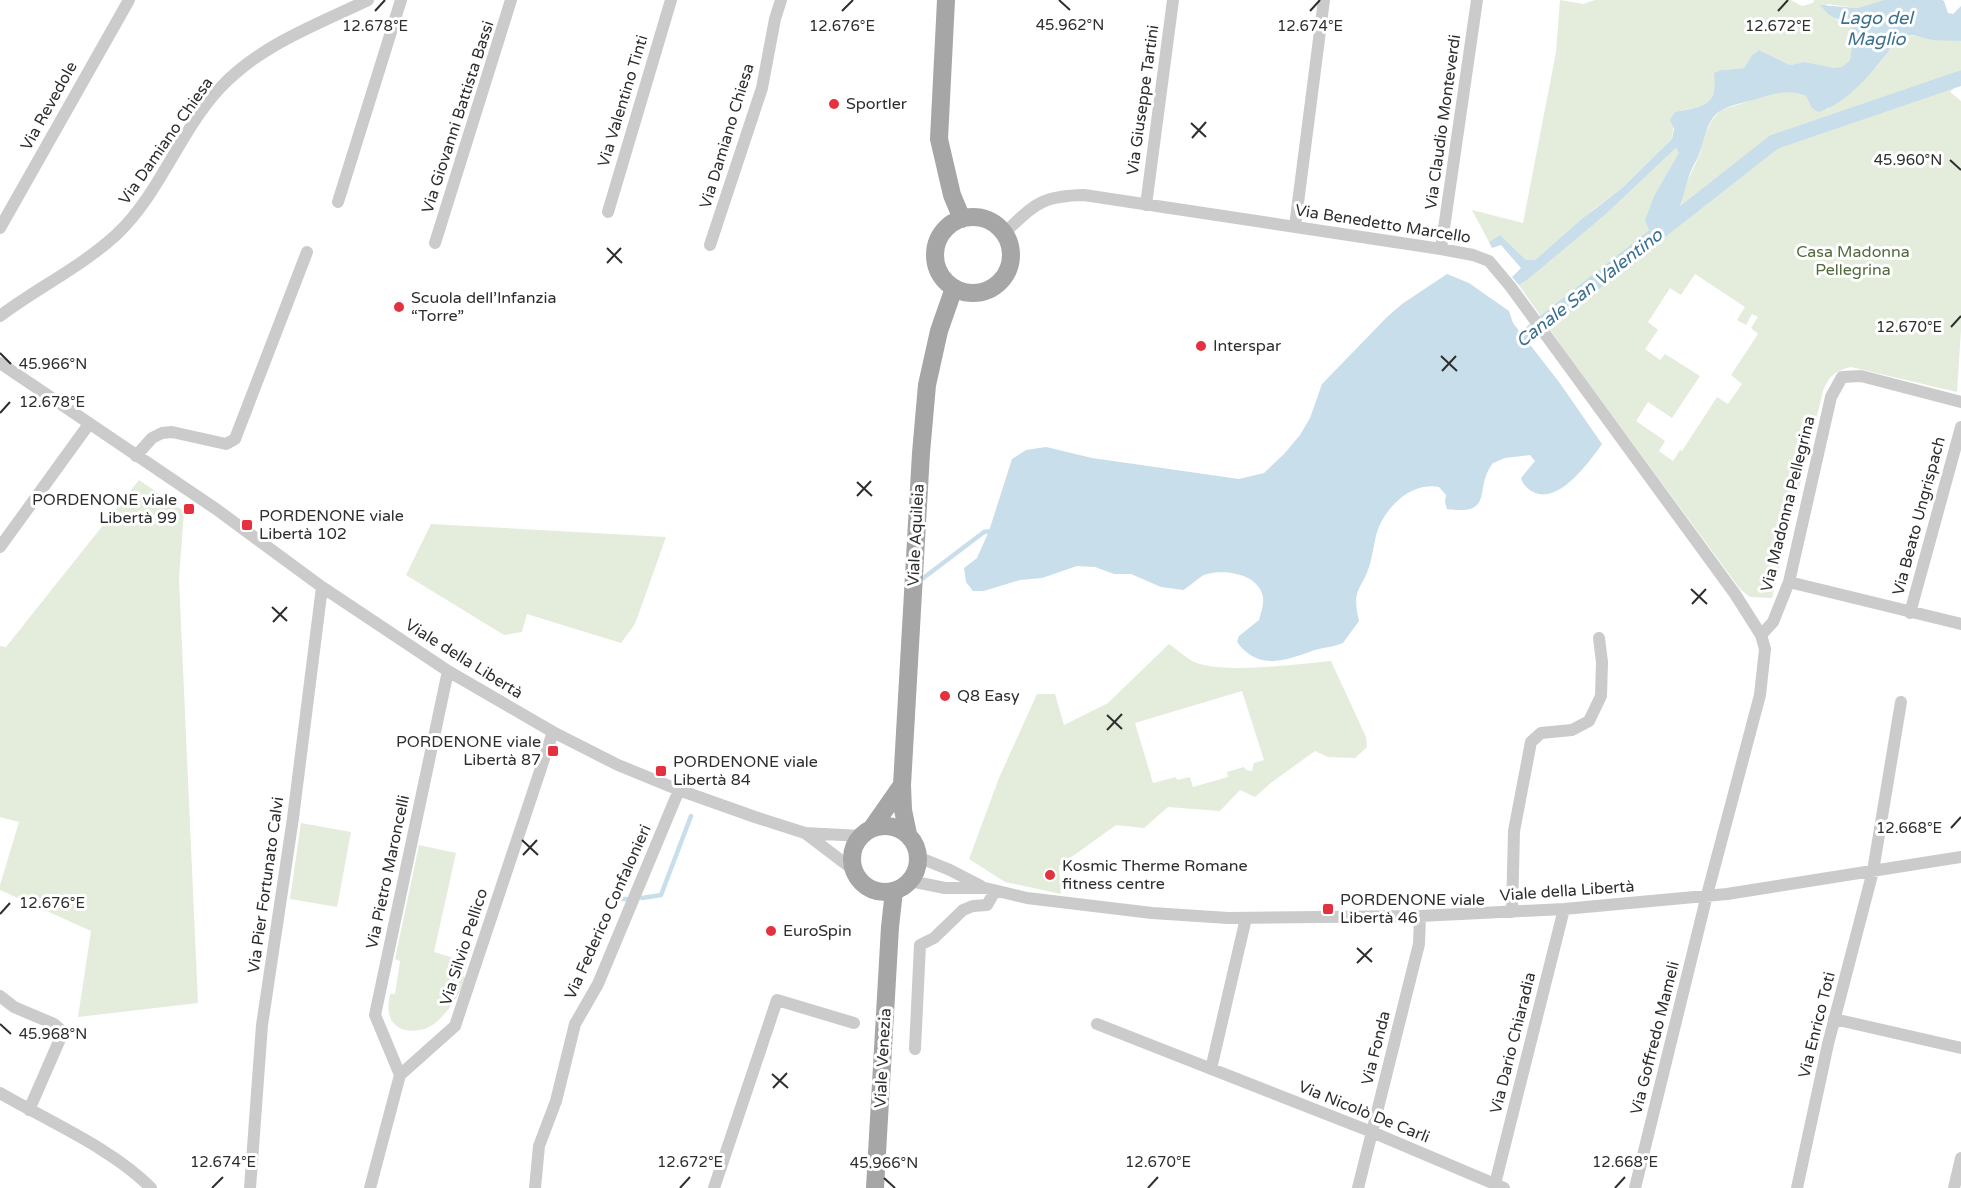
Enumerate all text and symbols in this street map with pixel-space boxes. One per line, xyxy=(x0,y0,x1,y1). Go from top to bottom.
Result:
water label: Lago del Maglio xyxy=(1839,7,1915,50)
text: 45.962°N xyxy=(1036,16,1104,34)
text: 12.678°E xyxy=(342,17,408,35)
text: 12.676°E xyxy=(809,17,875,35)
text: 12.674°E xyxy=(1277,17,1343,35)
text: 12.672°E xyxy=(1745,17,1811,35)
street label: Via Giovanni Battista Bassi xyxy=(417,18,499,216)
street label: Via Giuseppe Tartini xyxy=(1123,24,1163,176)
street label: Via Valentino Tinti xyxy=(593,33,653,169)
street label: Via Claudio Monteverdi xyxy=(1421,33,1465,211)
street label: Via Revedole xyxy=(16,58,82,154)
street label: Via Damiano Chiesa xyxy=(695,61,759,211)
street label: Via Damiano Chiesa xyxy=(115,73,217,209)
place label: Sportler xyxy=(846,94,908,114)
marker: Sportler xyxy=(827,97,841,111)
text: 45.960°N xyxy=(1874,151,1942,169)
street label: Via Benedetto Marcello xyxy=(1294,200,1472,248)
water label: Canale San Valentino xyxy=(1511,223,1668,352)
park label: Casa Madonna Pellegrina xyxy=(1796,242,1910,280)
place label: Scuola dell’Infanzia “Torre” xyxy=(411,288,556,326)
marker: Scuola dell’Infanzia “Torre” xyxy=(392,300,406,314)
text: 12.670°E xyxy=(1876,318,1942,336)
place label: Interspar xyxy=(1213,336,1282,356)
marker: Interspar xyxy=(1194,339,1208,353)
text: 45.966°N xyxy=(19,355,87,373)
text: 12.678°E xyxy=(19,393,85,411)
street label: Via Madonna Pellegrina xyxy=(1756,414,1820,594)
street label: Via Beato Ungrispach xyxy=(1888,434,1950,598)
street label: Viale Aquileia xyxy=(903,483,929,587)
place label: PORDENONE viale Libertà 99 xyxy=(32,490,177,528)
marker: PORDENONE viale Libertà 99 xyxy=(182,502,196,516)
place label: PORDENONE viale Libertà 102 xyxy=(259,506,404,544)
marker: PORDENONE viale Libertà 102 xyxy=(240,518,254,532)
street label: Viale della Libertà xyxy=(401,615,527,703)
place label: Q8 Easy xyxy=(957,686,1020,706)
marker: Q8 Easy xyxy=(938,689,952,703)
place label: PORDENONE viale Libertà 87 xyxy=(396,732,541,770)
marker: PORDENONE viale Libertà 87 xyxy=(546,744,560,758)
place label: PORDENONE viale Libertà 84 xyxy=(673,752,818,790)
marker: PORDENONE viale Libertà 84 xyxy=(654,764,668,778)
street label: Via Pietro Maroncelli xyxy=(362,793,414,951)
street label: Via Pier Fortunato Calvi xyxy=(244,796,288,974)
text: 12.668°E xyxy=(1876,819,1942,837)
street label: Via Federico Confalonieri xyxy=(560,821,656,1003)
place label: Kosmic Therme Romane fitness centre xyxy=(1062,856,1248,894)
marker: Kosmic Therme Romane fitness centre xyxy=(1043,868,1057,882)
street label: Viale della Libertà xyxy=(1499,876,1635,906)
street label: Via Silvio Pellico xyxy=(436,886,492,1008)
place label: PORDENONE viale Libertà 46 xyxy=(1340,890,1485,928)
text: 12.676°E xyxy=(19,894,85,912)
marker: PORDENONE viale Libertà 46 xyxy=(1321,902,1335,916)
place label: EuroSpin xyxy=(783,921,852,941)
marker: EuroSpin xyxy=(764,924,778,938)
street label: Via Goffredo Mameli xyxy=(1626,959,1684,1117)
street label: Via Dario Chiaradia xyxy=(1486,970,1540,1116)
street label: Via Enrico Toti xyxy=(1794,970,1840,1080)
street label: Viale Venezia xyxy=(870,1007,896,1109)
street label: Via Fonda xyxy=(1357,1009,1395,1087)
text: 45.968°N xyxy=(19,1025,87,1043)
street label: Via Nicolò De Carli xyxy=(1295,1077,1433,1147)
text: 12.674°E xyxy=(190,1153,256,1171)
text: 12.672°E xyxy=(657,1153,723,1171)
text: 12.670°E xyxy=(1125,1153,1191,1171)
text: 12.668°E xyxy=(1592,1153,1658,1171)
text: 45.966°N xyxy=(850,1154,918,1172)

